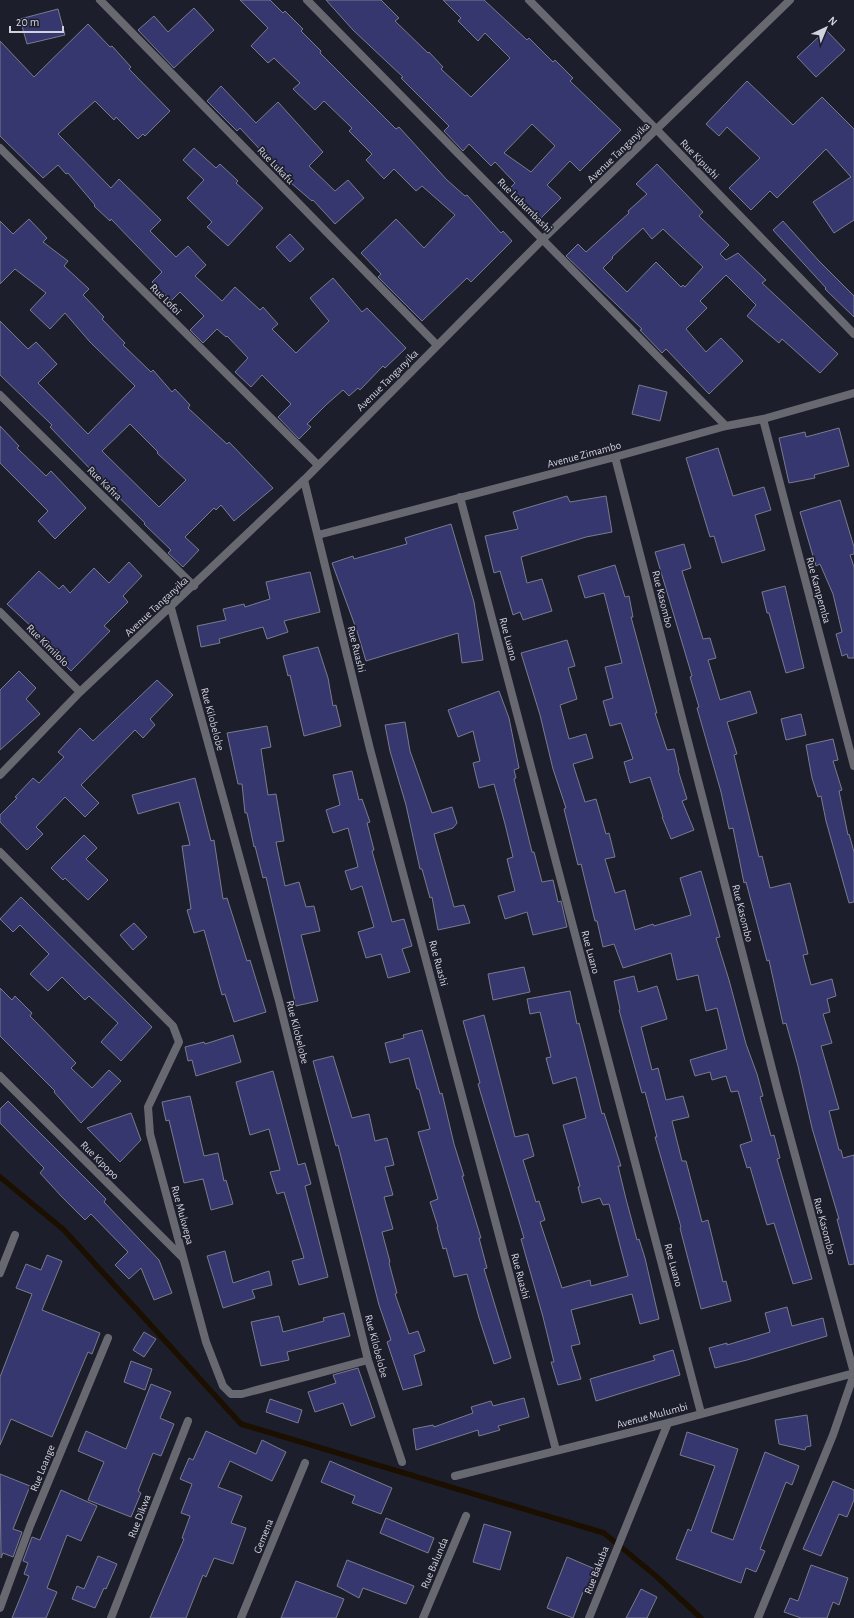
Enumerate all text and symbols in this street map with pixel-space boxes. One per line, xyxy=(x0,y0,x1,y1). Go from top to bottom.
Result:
scale bar xyxy=(10,8,63,34)
north arrow xyxy=(806,8,846,48)
text: N xyxy=(826,15,839,28)
text: 20 m xyxy=(16,16,39,28)
street label: Avenue Tanganyika xyxy=(585,120,652,185)
street label: Rue Kipushi xyxy=(678,137,721,181)
street label: Rue Lukafu xyxy=(255,145,296,186)
street label: Rue Lubumbashi xyxy=(495,176,554,235)
street label: Rue Lofoï xyxy=(148,282,184,317)
street label: Avenue Tanganyika xyxy=(354,347,420,413)
street label: Avenue Zimambo xyxy=(546,439,622,470)
street label: Rue Kafira xyxy=(85,464,124,503)
street label: Rue Kampemba xyxy=(804,556,833,625)
street label: Rue Kasombo xyxy=(650,569,675,629)
street label: Avenue Tanganyika xyxy=(123,574,190,638)
street label: Rue Luano xyxy=(497,616,520,662)
street label: Rue Kimilolo xyxy=(24,622,71,669)
street label: Rue Ruashi xyxy=(345,625,368,673)
street label: Rue Kilobelobe xyxy=(199,686,226,752)
street label: Rue Kasombo xyxy=(730,883,755,943)
street label: Rue Luano xyxy=(579,929,602,975)
street label: Rue Ruashi xyxy=(427,939,450,987)
street label: Rue Kilobelobe xyxy=(284,999,311,1065)
street label: Rue Kipopo xyxy=(78,1139,121,1182)
street label: Rue Mukwepa xyxy=(169,1185,196,1246)
street label: Rue Kasombo xyxy=(812,1196,837,1256)
street label: Rue Luano xyxy=(662,1242,685,1288)
street label: Rue Ruashi xyxy=(509,1252,532,1300)
street label: Rue Kilobelobe xyxy=(363,1313,390,1379)
street label: Avenue Mulumbi xyxy=(615,1401,689,1430)
street label: Rue Loange xyxy=(28,1443,57,1493)
street label: Rue Dikwa xyxy=(126,1493,153,1539)
street label: Gemena xyxy=(252,1517,275,1555)
street label: Rue Balunda xyxy=(419,1536,450,1590)
street label: Rue Bakuba xyxy=(582,1545,611,1596)

